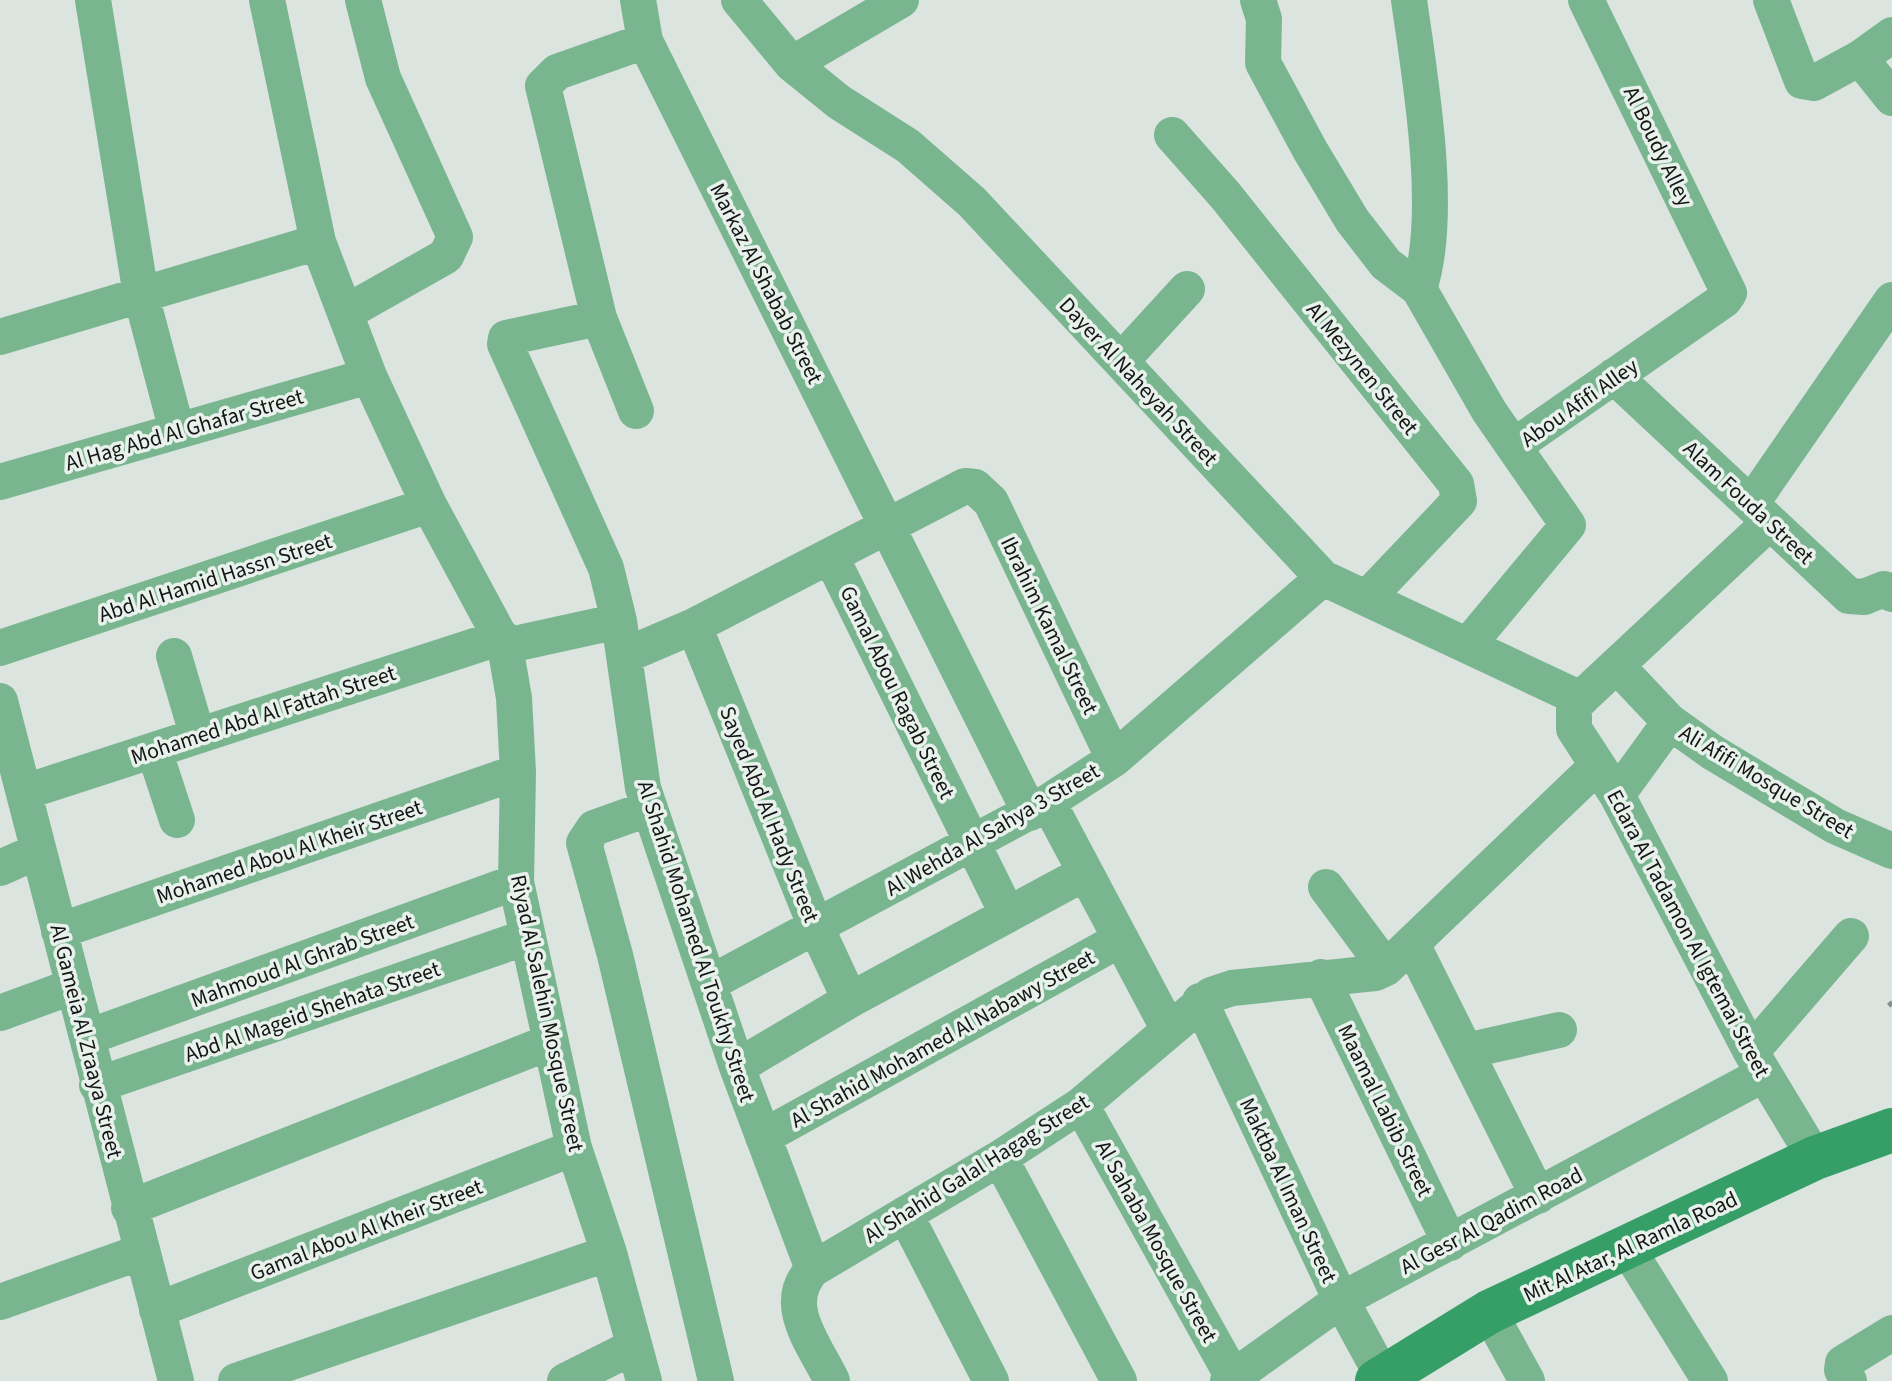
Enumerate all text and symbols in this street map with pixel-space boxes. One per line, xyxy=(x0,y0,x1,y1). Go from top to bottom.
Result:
street label: Al Boudy Alley xyxy=(1615,81,1701,213)
street label: Markaz Al Shabab Street xyxy=(702,177,831,390)
street label: Dayer Al Naheyah Street xyxy=(1051,290,1226,474)
street label: Al Mezynen Street xyxy=(1299,295,1426,442)
street label: Abou Afifi Alley xyxy=(1514,350,1645,455)
street label: Al Hag Abd Al Ghafar Street xyxy=(61,380,308,479)
street label: Alam Fouda Street xyxy=(1676,434,1821,572)
street label: Abd Al Hamid Hassn Street xyxy=(94,525,337,631)
street label: Ibrahim Kamal Street xyxy=(992,531,1106,720)
street label: Gamal Abou Ragab Street xyxy=(832,581,963,805)
street label: Mohamed Abd Al Fattah Street xyxy=(127,657,400,773)
street label: Sayed Abd Al Hady Street xyxy=(711,701,827,928)
street label: Ali Afifi Mosque Street xyxy=(1673,717,1860,847)
street label: Al Wehda Al Sahya 3 Street xyxy=(880,755,1106,904)
street label: Al Shahid Mohamed Al Toukhy Street xyxy=(629,776,763,1107)
street label: Edara Al Tadamon Al Igtemai Street xyxy=(1599,784,1778,1083)
street label: Mohamed Abou Al Kheir Street xyxy=(152,791,427,913)
street label: Riyad Al Salehin Mosque Street xyxy=(502,872,592,1155)
street label: Mahmoud Al Ghrab Street xyxy=(186,905,419,1016)
street label: Al Gameia Al Zraaya Street xyxy=(41,921,131,1162)
street label: Al Shahid Mohamed Al Nabawy Street xyxy=(785,941,1101,1136)
street label: Abd Al Mageid Shehata Street xyxy=(180,953,445,1071)
street label: Maamal Labib Street xyxy=(1329,1019,1441,1203)
street label: Al Shahid Galal Hagag Street xyxy=(858,1086,1096,1251)
street label: Maktba Al Iman Street xyxy=(1231,1093,1345,1289)
street label: Al Sahaba Mosque Street xyxy=(1087,1134,1225,1349)
street label: Al Gesr Al Qadim Road xyxy=(1394,1159,1589,1283)
street label: Gamal Abou Al Kheir Street xyxy=(246,1171,488,1289)
street label: Mit Al Atar, Al Ramla Road xyxy=(1518,1183,1743,1311)

